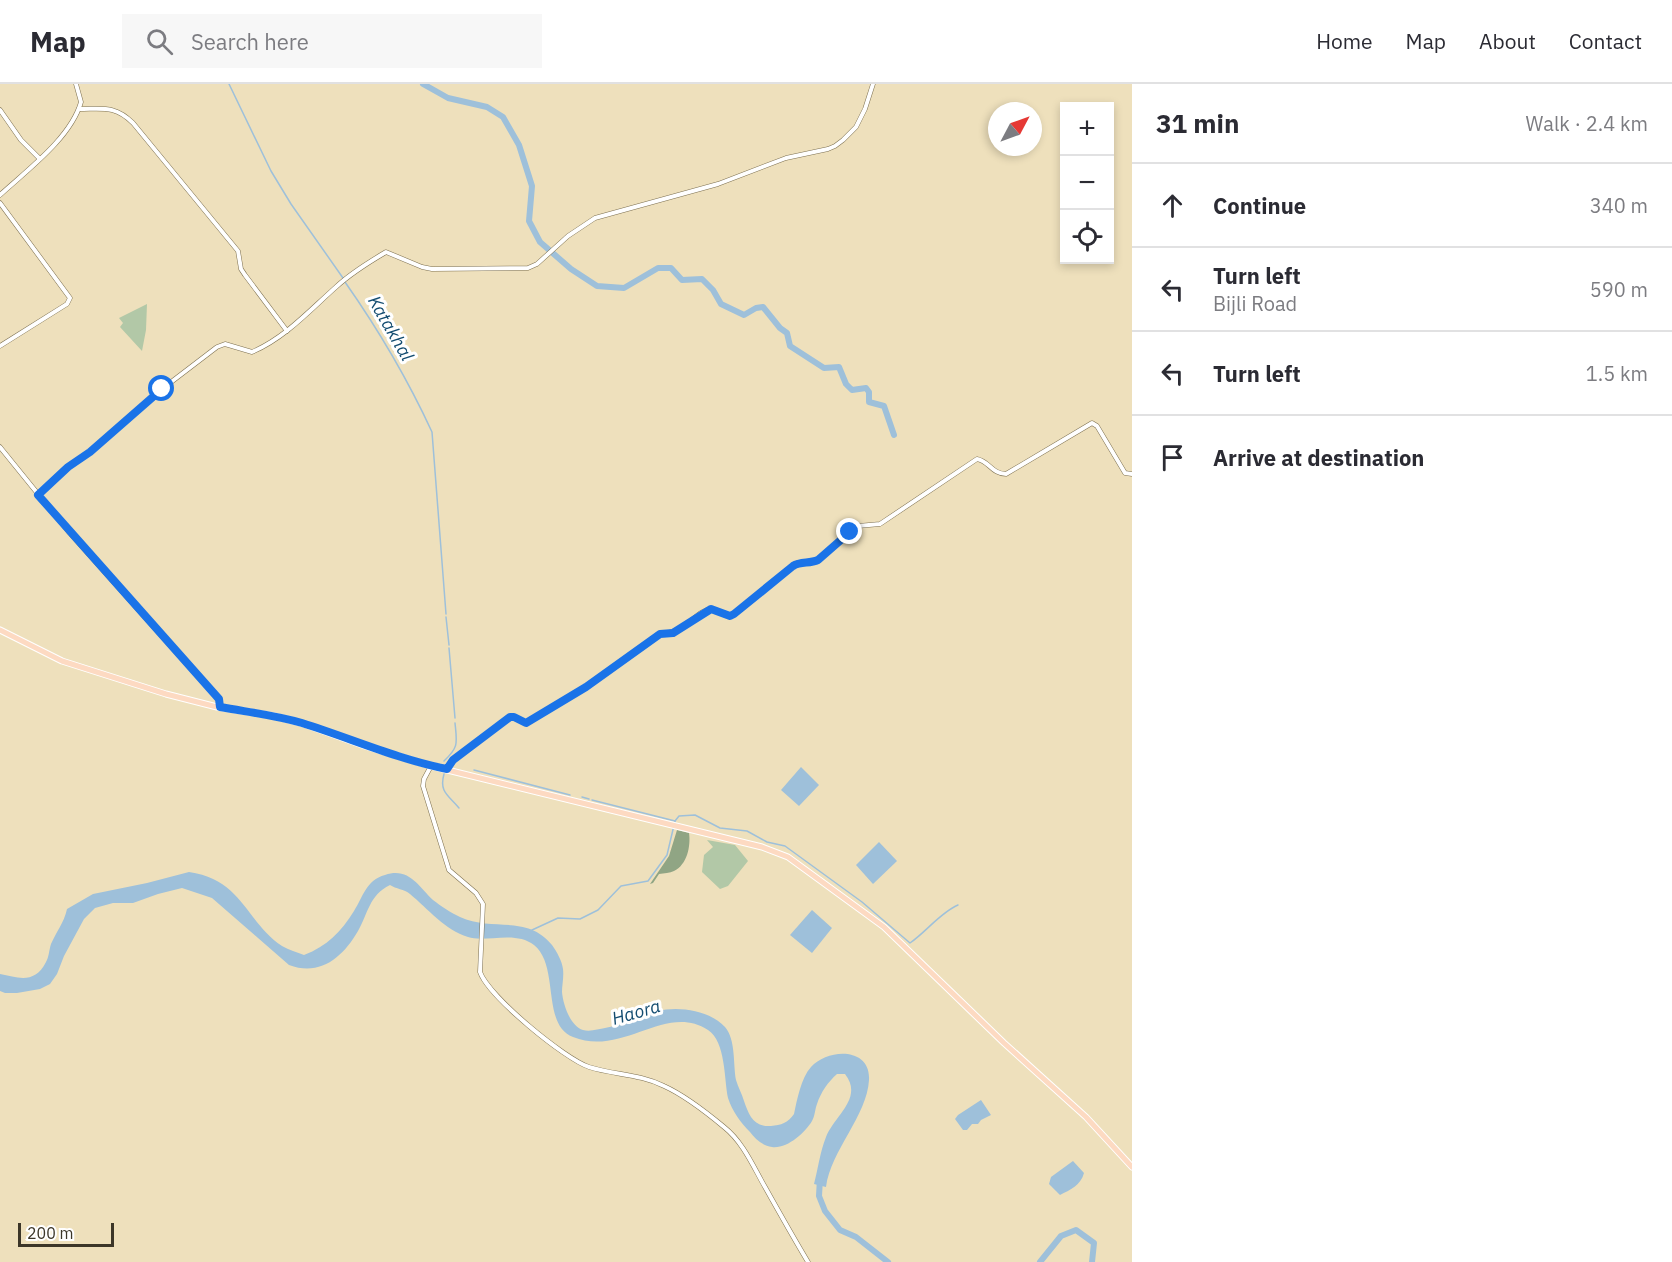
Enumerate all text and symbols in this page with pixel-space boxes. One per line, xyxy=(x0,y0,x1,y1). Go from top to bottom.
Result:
search box xyxy=(122,14,542,68)
text: Map xyxy=(30,23,86,60)
icon: search xyxy=(143,25,176,58)
text: Search here xyxy=(191,27,309,56)
text: Home xyxy=(1316,27,1373,55)
text: Map xyxy=(1406,27,1446,55)
text: About xyxy=(1479,27,1536,55)
text: Contact xyxy=(1569,27,1642,55)
north arrow xyxy=(988,102,1042,156)
map controls xyxy=(1060,102,1114,264)
button: + xyxy=(1060,102,1114,156)
text: 31 min xyxy=(1156,106,1240,140)
text: Walk · 2.4 km xyxy=(1526,110,1648,137)
button: − xyxy=(1060,156,1114,210)
icon: ahead xyxy=(1156,189,1189,222)
text: Continue xyxy=(1213,191,1306,220)
text: 340 m xyxy=(1590,192,1648,219)
button: locate xyxy=(1060,210,1114,264)
text: Turn left xyxy=(1213,261,1301,290)
icon: left xyxy=(1156,273,1189,306)
text: 590 m xyxy=(1590,276,1648,303)
text: Bijli Road xyxy=(1213,290,1297,317)
water label: Katakhal xyxy=(363,291,419,365)
icon: left xyxy=(1156,357,1189,390)
text: Turn left xyxy=(1213,359,1301,388)
text: 1.5 km xyxy=(1586,360,1648,387)
route start xyxy=(148,375,174,401)
icon: arrive xyxy=(1156,441,1189,474)
text: Arrive at destination xyxy=(1213,443,1424,472)
route end xyxy=(836,518,862,544)
water label: Haora xyxy=(609,994,663,1030)
scale bar xyxy=(18,1220,114,1248)
text: 200 m xyxy=(27,1223,74,1243)

